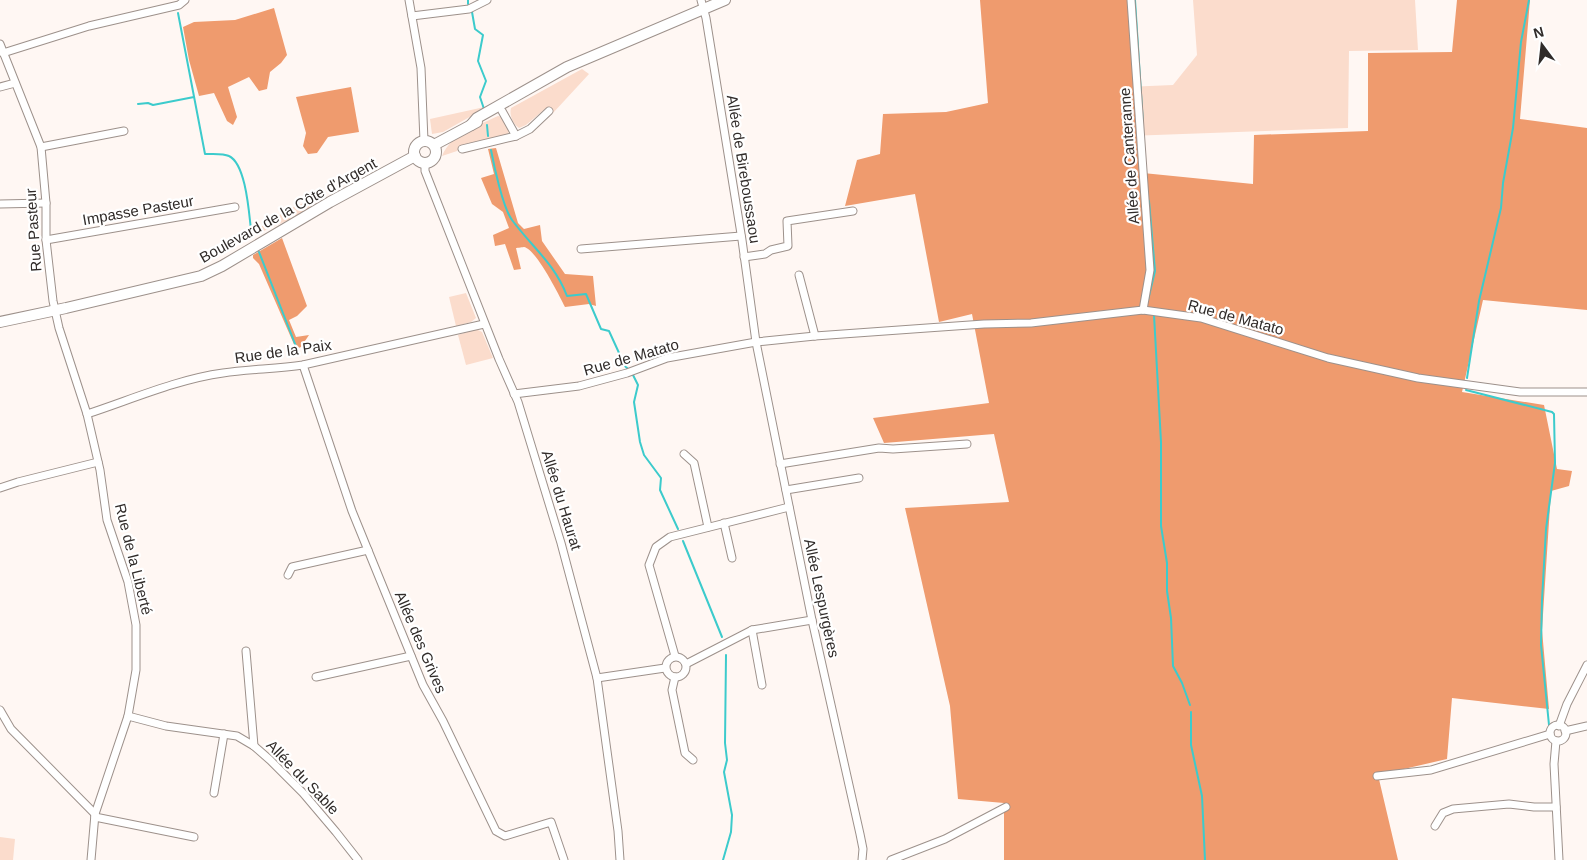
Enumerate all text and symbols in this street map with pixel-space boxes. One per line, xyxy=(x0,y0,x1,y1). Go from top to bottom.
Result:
north arrow xyxy=(1517,20,1567,70)
text: N xyxy=(1532,23,1546,41)
street label: Allée de Canteranne xyxy=(1116,87,1142,225)
street label: Allée de Bireboussaou xyxy=(724,94,764,244)
street label: Boulevard de la Côte d'Argent xyxy=(197,154,380,266)
street label: Rue Pasteur xyxy=(22,188,44,272)
street label: Impasse Pasteur xyxy=(81,192,195,228)
street label: Rue de Matato xyxy=(1186,296,1286,338)
street label: Rue de Matato xyxy=(581,335,681,379)
street label: Rue de la Paix xyxy=(234,336,333,366)
street label: Allée du Haurat xyxy=(539,448,585,553)
street label: Rue de la Liberté xyxy=(112,502,156,616)
street label: Allée Lespurgères xyxy=(801,537,843,659)
street label: Allée des Grives xyxy=(392,588,450,696)
street label: Allée du Sable xyxy=(263,736,343,818)

